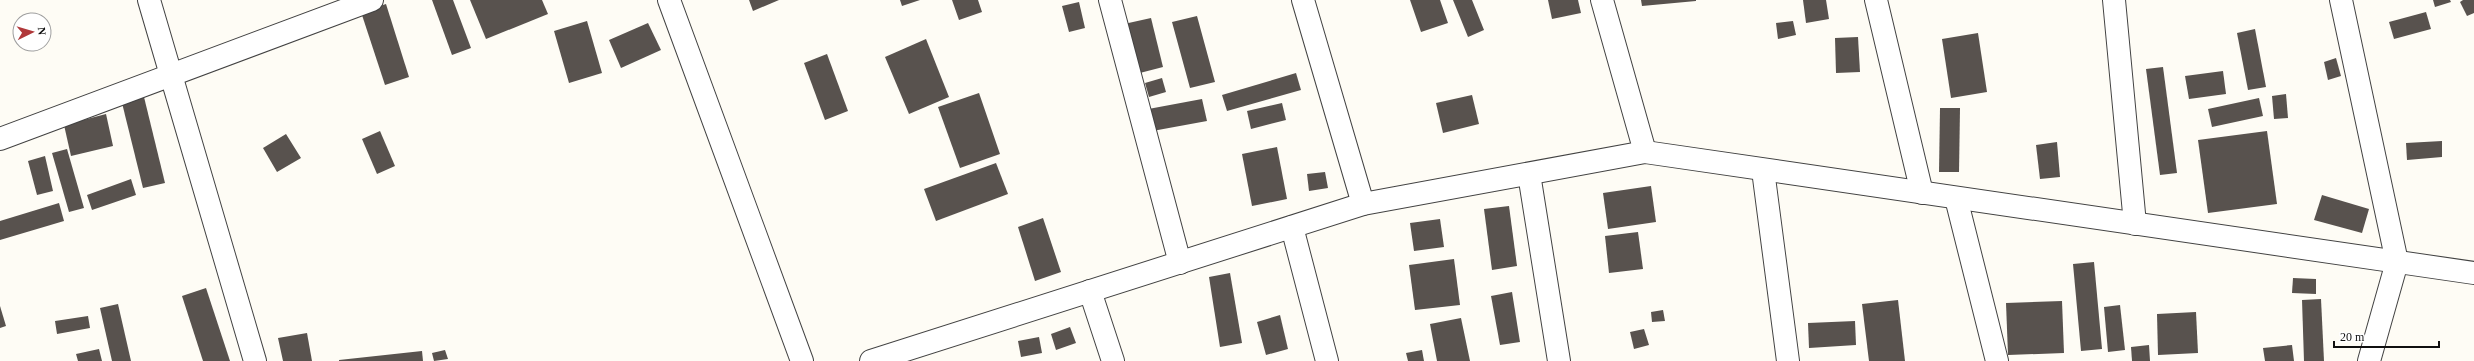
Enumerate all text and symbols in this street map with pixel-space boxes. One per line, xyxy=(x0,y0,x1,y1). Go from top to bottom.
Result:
north arrow xyxy=(12,12,52,52)
text: N xyxy=(36,27,48,36)
scale bar xyxy=(2334,323,2439,349)
text: 20 m xyxy=(2340,330,2365,344)

